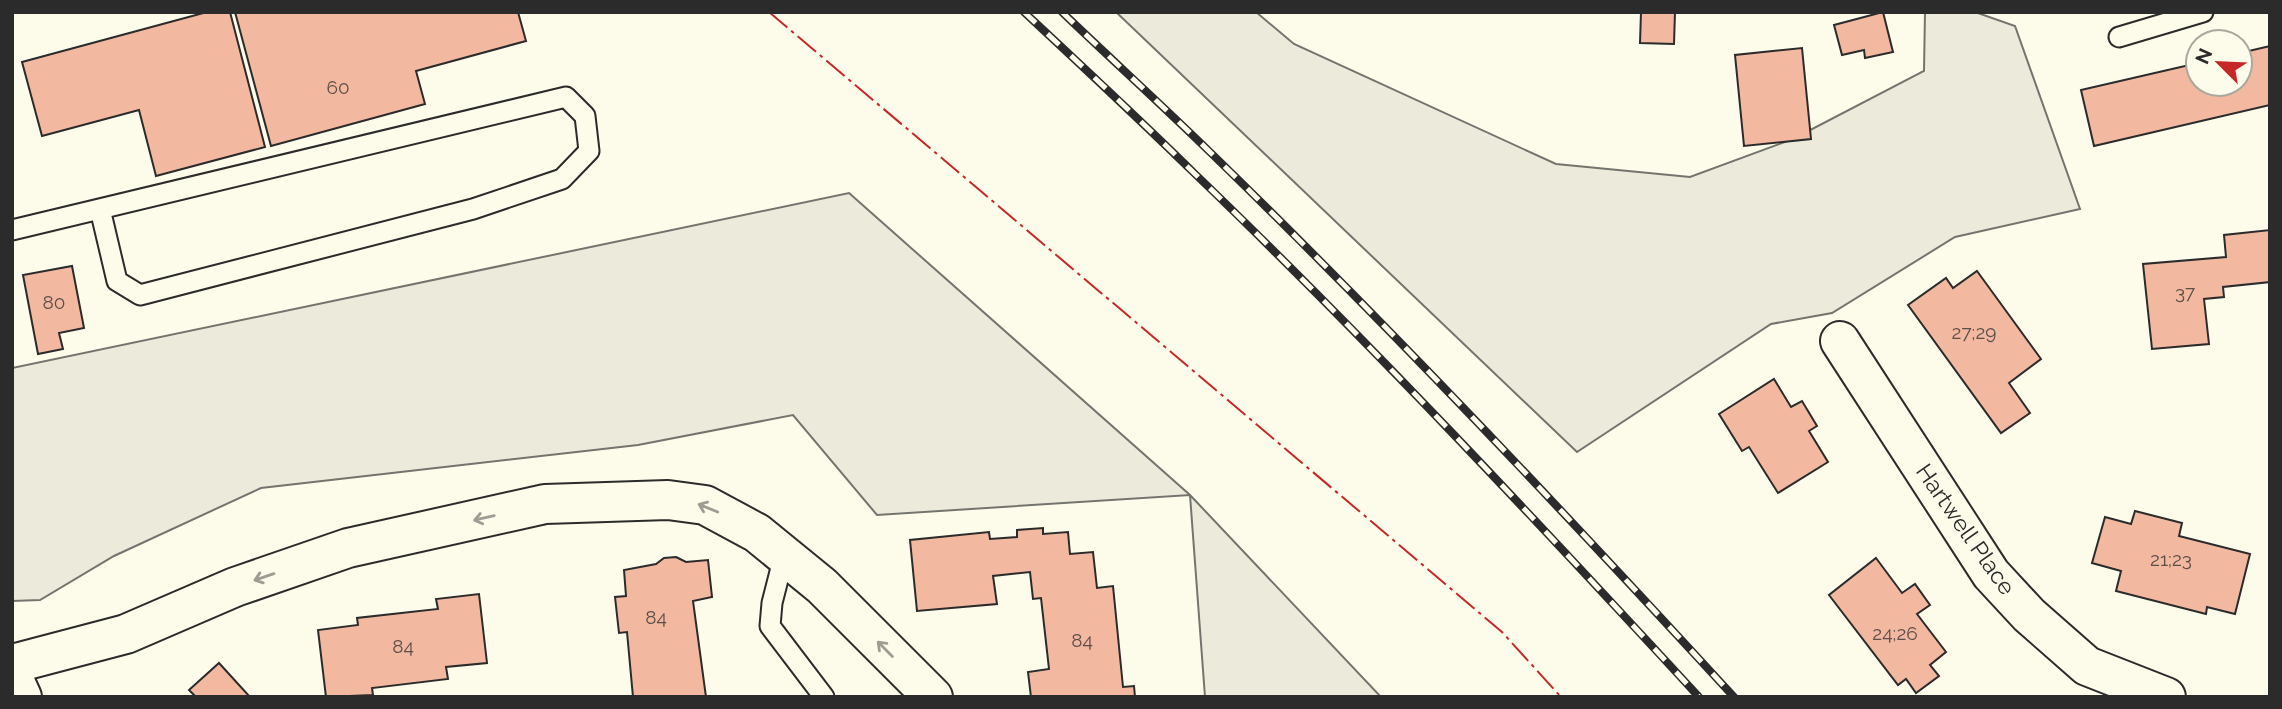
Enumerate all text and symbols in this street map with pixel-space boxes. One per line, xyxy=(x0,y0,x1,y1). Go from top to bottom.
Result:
north arrow xyxy=(2184,28,2254,98)
text: N xyxy=(2190,45,2216,67)
house number: 60 xyxy=(326,76,350,98)
house number: 37 xyxy=(2175,281,2195,303)
house number: 80 xyxy=(43,291,65,313)
house number: 27;29 xyxy=(1952,321,1997,343)
street label: Hartwell Place xyxy=(1911,458,2021,600)
one-way arrow xyxy=(698,501,720,514)
one-way arrow xyxy=(473,512,496,525)
house number: 21;23 xyxy=(2150,548,2192,570)
one-way arrow xyxy=(254,572,276,584)
house number: 84 xyxy=(645,606,667,628)
house number: 24;26 xyxy=(1872,622,1918,644)
house number: 84 xyxy=(1071,629,1093,651)
house number: 84 xyxy=(392,635,414,657)
one-way arrow xyxy=(877,640,894,657)

